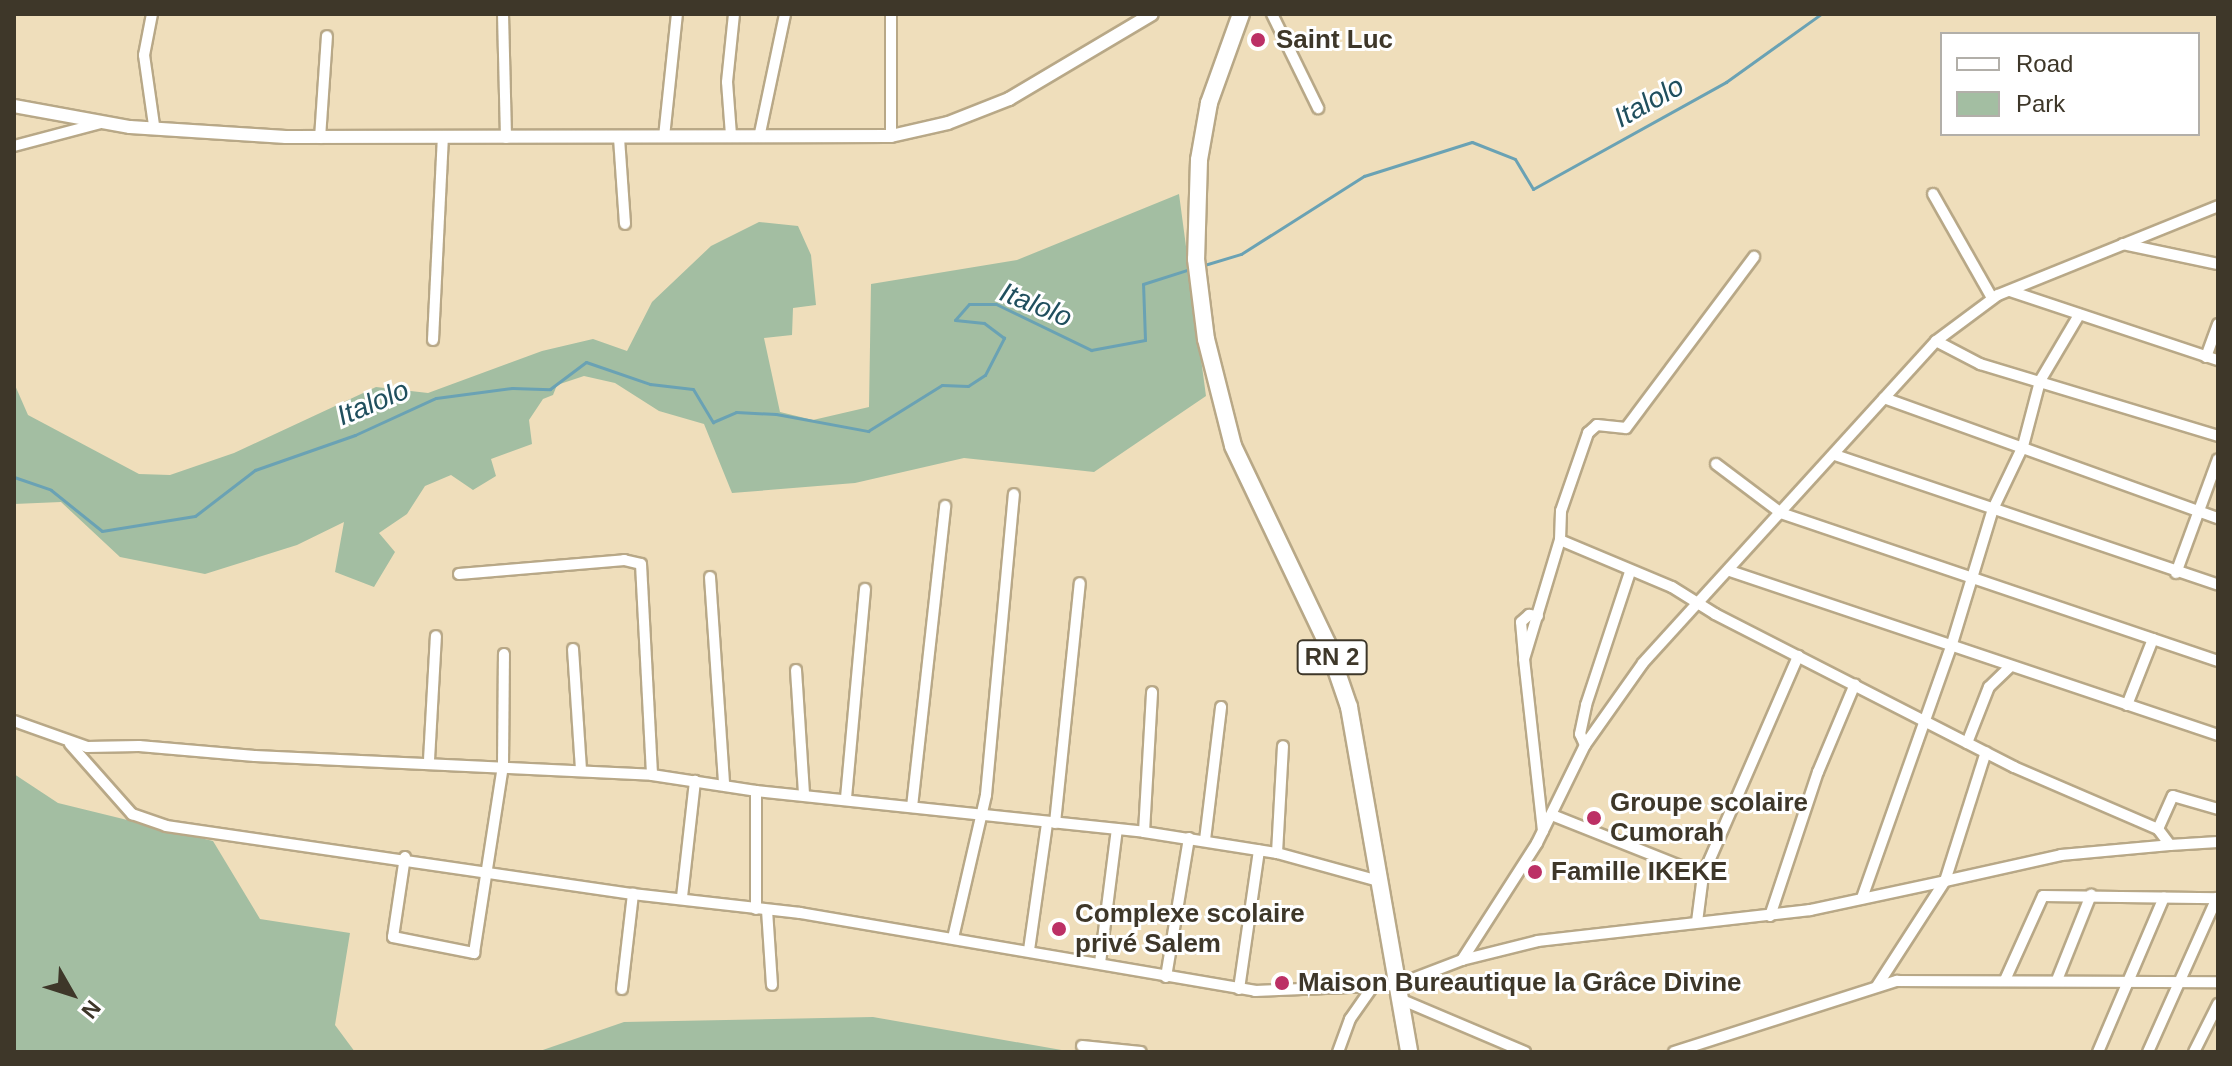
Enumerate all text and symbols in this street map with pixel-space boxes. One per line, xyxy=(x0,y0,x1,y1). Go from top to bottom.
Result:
place label: Saint Luc xyxy=(1276,24,1393,56)
marker: Saint Luc xyxy=(1247,29,1269,51)
legend xyxy=(1940,32,2200,136)
text: Road xyxy=(2016,50,2073,77)
water label: Italolo xyxy=(1608,69,1690,135)
text: Park xyxy=(2016,90,2065,117)
water label: Italolo xyxy=(995,275,1077,335)
water label: Italolo xyxy=(332,373,414,433)
road number: RN 2 xyxy=(1296,637,1368,677)
place label: Groupe scolaire Cumorah xyxy=(1610,787,1808,848)
marker: Groupe scolaire Cumorah xyxy=(1585,809,1603,827)
place label: Famille IKEKE xyxy=(1551,856,1727,888)
marker: Famille IKEKE xyxy=(1526,863,1544,881)
place label: Complexe scolaire privé Salem xyxy=(1075,898,1305,960)
marker: Complexe scolaire privé Salem xyxy=(1050,920,1068,938)
north arrow xyxy=(32,954,112,1034)
place label: Maison Bureautique la Grâce Divine xyxy=(1298,967,1742,999)
marker: Maison Bureautique la Grâce Divine xyxy=(1273,974,1291,992)
text: N xyxy=(76,995,106,1023)

